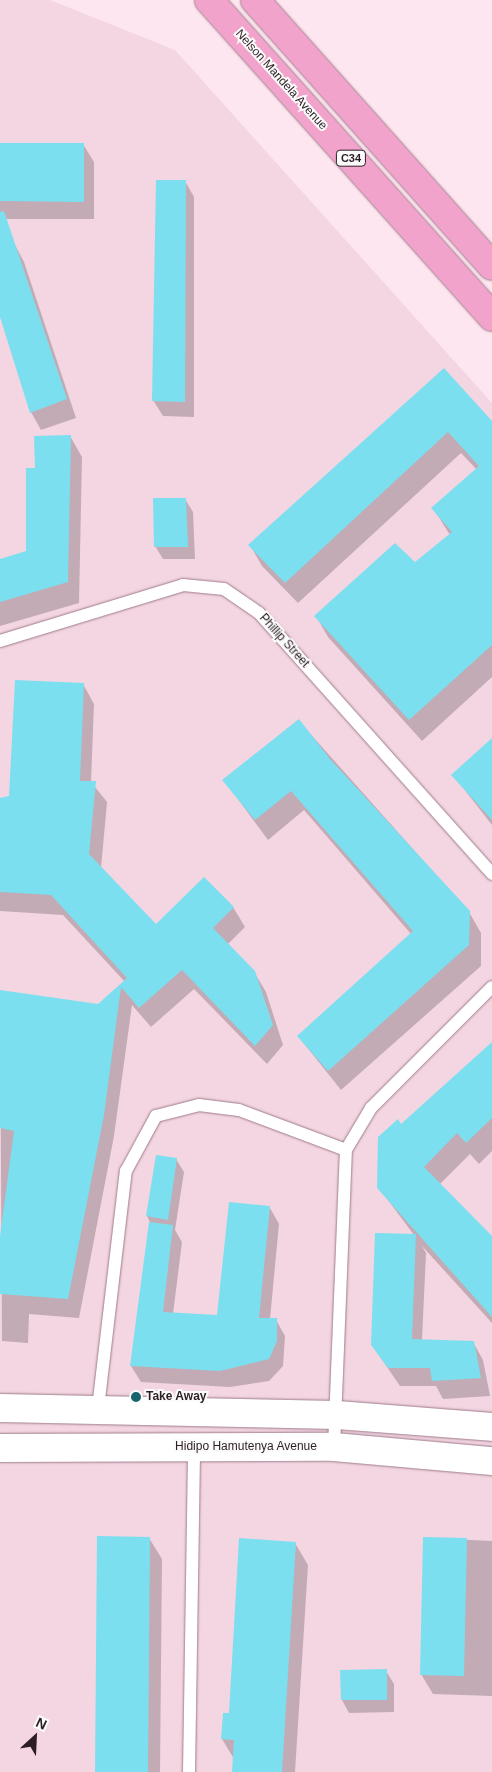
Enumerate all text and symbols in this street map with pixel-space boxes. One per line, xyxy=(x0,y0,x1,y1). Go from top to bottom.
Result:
street label: Nelson Mandela Avenue xyxy=(232,27,330,133)
road number: C34 xyxy=(335,150,367,167)
street label: Phillip Street xyxy=(256,611,312,671)
place label: Take Away xyxy=(146,1390,207,1404)
marker: Take Away xyxy=(130,1391,142,1403)
street label: Hidipo Hamutenya Avenue xyxy=(175,1440,317,1454)
north arrow xyxy=(10,1712,60,1762)
text: N xyxy=(33,1714,49,1733)

